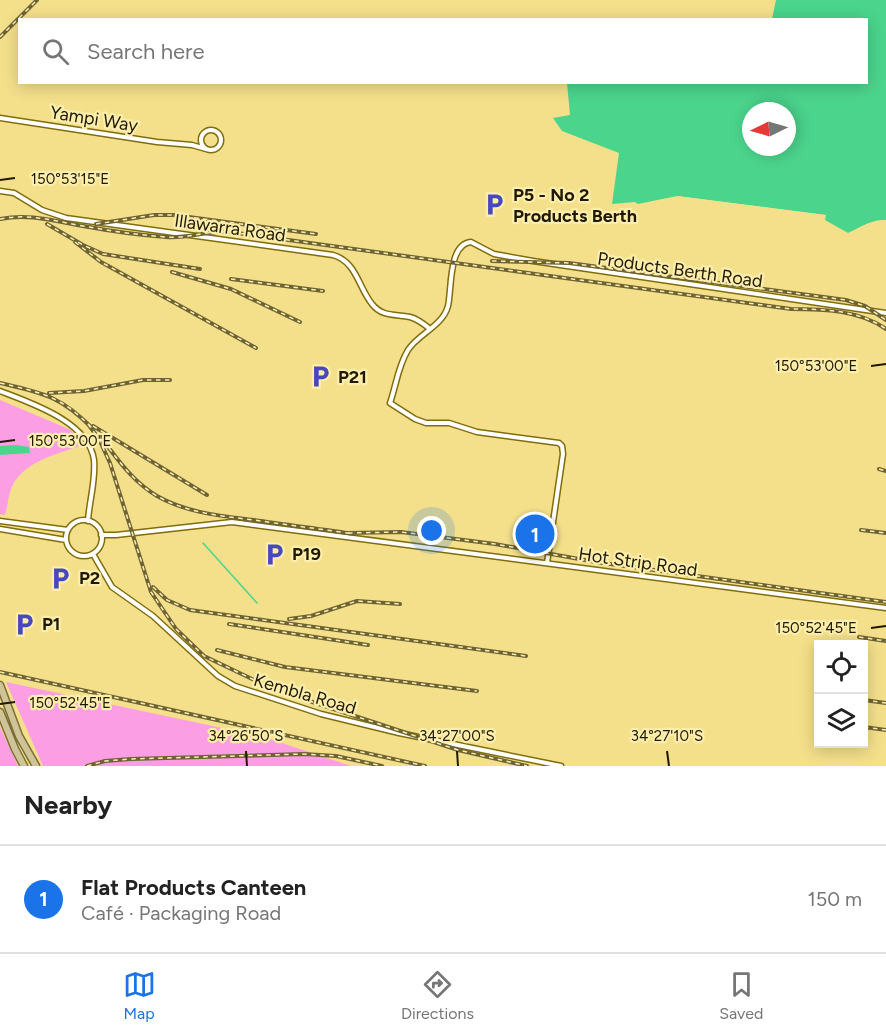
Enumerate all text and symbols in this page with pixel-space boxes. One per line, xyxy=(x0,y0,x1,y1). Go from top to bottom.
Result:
search box xyxy=(18,18,868,84)
icon: search xyxy=(39,35,72,68)
text: Search here xyxy=(87,38,205,65)
street label: Yampi Way xyxy=(49,101,140,137)
north arrow xyxy=(742,102,796,156)
text: 150°53'15"E xyxy=(31,170,109,188)
place label: P5 - No 2 Products Berth xyxy=(513,184,637,227)
parking icon: P5 - No 2 Products Berth xyxy=(482,192,508,218)
street label: Illawarra Road xyxy=(173,209,287,247)
street label: Products Berth Road xyxy=(596,248,764,292)
text: 150°53'00"E xyxy=(775,357,857,375)
parking icon: P21 xyxy=(307,364,333,390)
place label: P21 xyxy=(338,366,367,388)
text: 150°53'00"E xyxy=(29,432,111,450)
pin: 1 xyxy=(516,512,554,556)
your location xyxy=(417,516,446,545)
parking icon: P19 xyxy=(261,541,287,567)
place label: P19 xyxy=(292,543,321,565)
street label: Hot Strip Road xyxy=(577,543,699,581)
parking icon: P2 xyxy=(48,565,74,591)
place label: P2 xyxy=(79,567,100,589)
parking icon: P1 xyxy=(11,611,37,637)
place label: P1 xyxy=(42,613,60,635)
text: 150°52'45"E xyxy=(775,619,857,637)
map controls xyxy=(814,640,868,748)
button: locate xyxy=(814,640,868,694)
street label: Kembla Road xyxy=(251,669,359,719)
text: 150°52'45"E xyxy=(29,694,111,712)
button: layers xyxy=(814,694,868,748)
text: 34°26'50"S xyxy=(208,727,284,745)
text: 34°27'00"S xyxy=(419,727,495,745)
text: 34°27'10"S xyxy=(631,727,703,745)
text: Nearby xyxy=(24,789,112,821)
text: Flat Products Canteen xyxy=(81,874,306,901)
text: 1 xyxy=(39,887,48,911)
text: 150 m xyxy=(807,887,862,911)
text: Café · Packaging Road xyxy=(81,901,281,925)
tab: Map xyxy=(123,968,156,1023)
tab: Directions xyxy=(401,968,474,1023)
tab: Saved xyxy=(719,968,763,1023)

